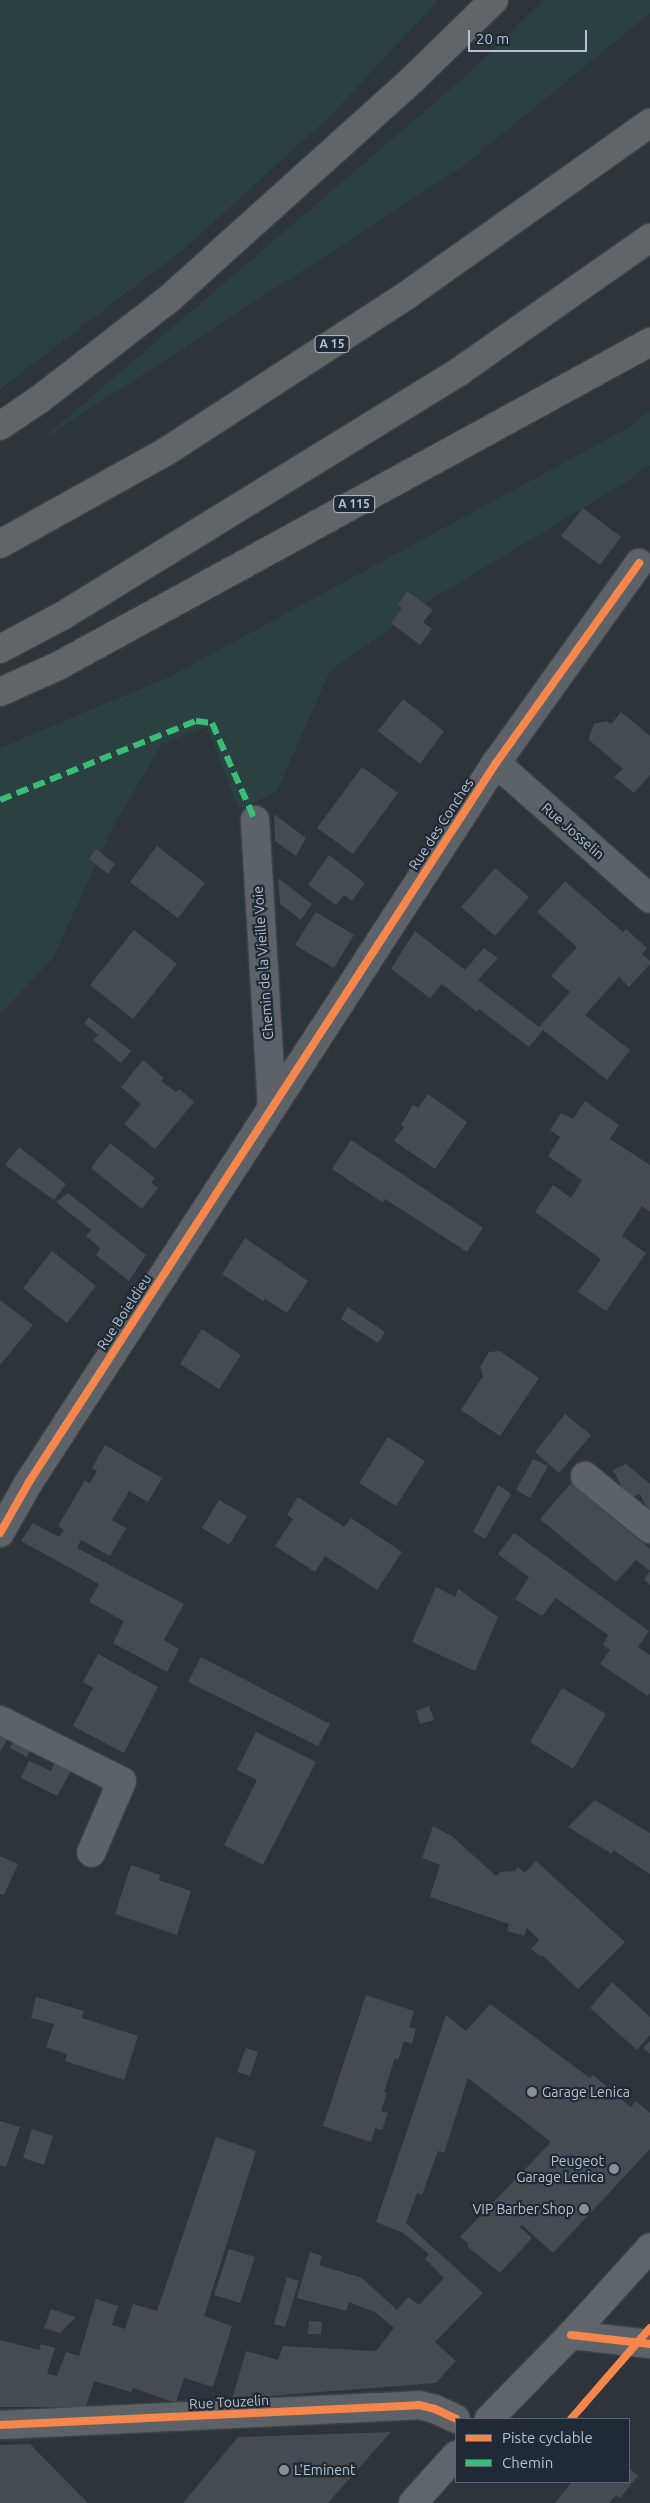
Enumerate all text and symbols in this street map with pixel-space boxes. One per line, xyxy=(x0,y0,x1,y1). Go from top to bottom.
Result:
scale bar xyxy=(470,20,589,52)
text: 20 m xyxy=(476,30,509,47)
road number: A 15 xyxy=(314,334,350,354)
road number: A 115 xyxy=(333,494,375,514)
street label: Rue des Conches xyxy=(405,775,477,873)
street label: Rue Josselin xyxy=(538,799,608,863)
street label: Chemin de la Vieille Voie xyxy=(249,886,277,1040)
street label: Rue Boieldieu xyxy=(93,1271,155,1353)
place label: Garage Lenica xyxy=(542,2084,630,2100)
marker: Garage Lenica xyxy=(526,2086,538,2098)
place label: Peugeot Garage Lenica xyxy=(516,2153,604,2186)
marker: Peugeot Garage Lenica xyxy=(608,2163,620,2175)
place label: VIP Barber Shop xyxy=(472,2201,574,2217)
marker: VIP Barber Shop xyxy=(578,2203,590,2215)
street label: Rue Touzelin xyxy=(189,2392,269,2412)
legend xyxy=(455,2418,630,2483)
text: Piste cyclable xyxy=(502,2429,593,2446)
text: Chemin xyxy=(502,2454,553,2471)
place label: L'Eminent xyxy=(294,2462,356,2478)
marker: L'Eminent xyxy=(278,2464,290,2476)

